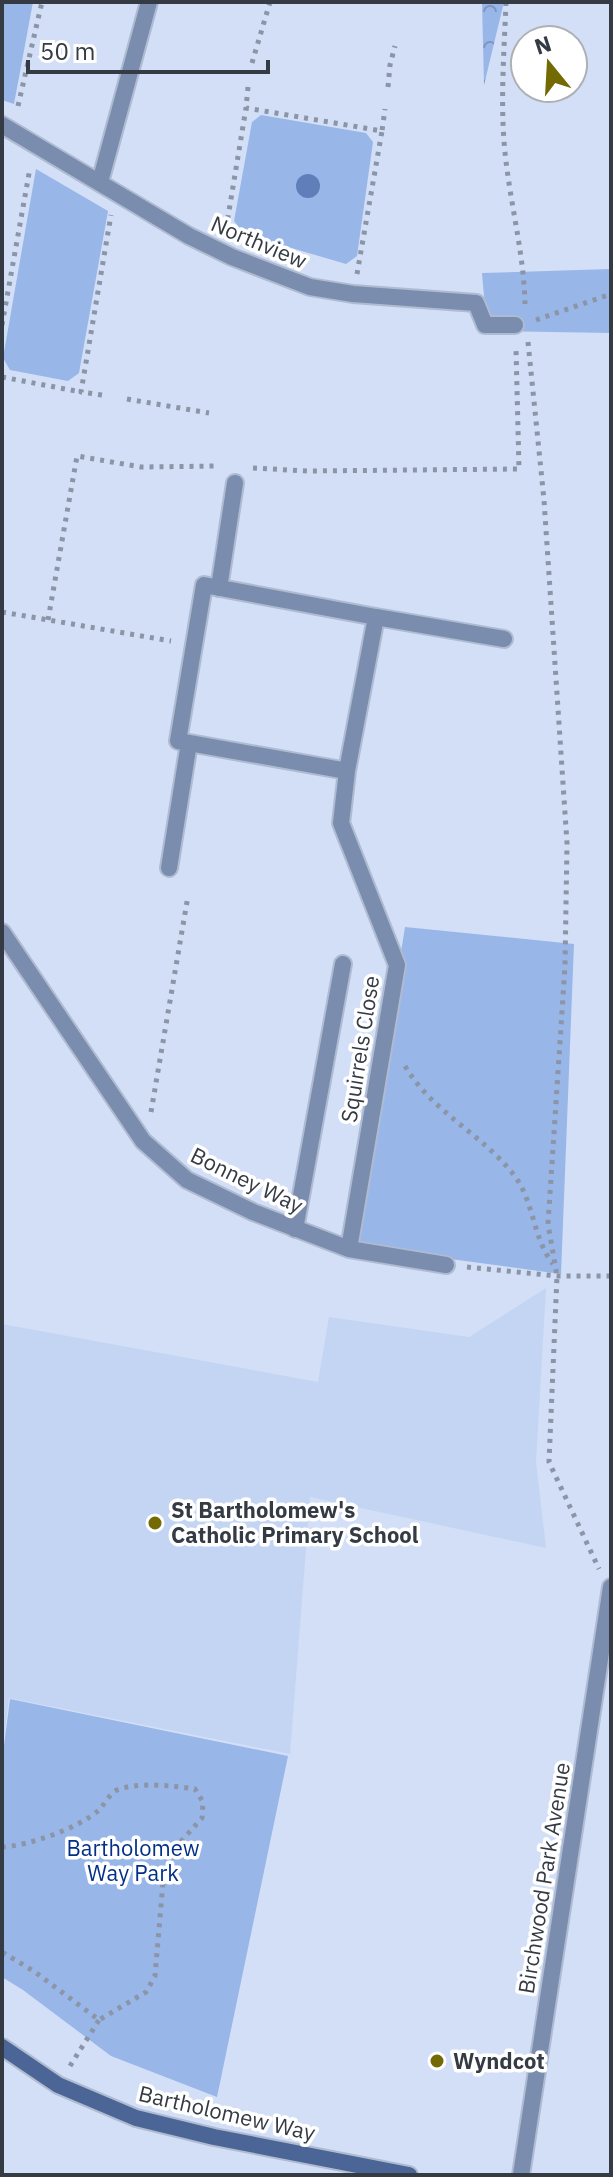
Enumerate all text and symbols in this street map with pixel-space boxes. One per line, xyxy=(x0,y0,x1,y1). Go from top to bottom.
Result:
scale bar xyxy=(28,24,268,74)
north arrow xyxy=(509,24,589,104)
text: N xyxy=(531,28,555,61)
text: 50 m xyxy=(40,35,95,67)
street label: Northview xyxy=(207,208,312,275)
street label: Squirrels Close xyxy=(334,973,385,1124)
street label: Bonney Way xyxy=(186,1140,308,1219)
place label: St Bartholomew's Catholic Primary School xyxy=(171,1495,419,1549)
marker: St Bartholomew's Catholic Primary School xyxy=(146,1514,164,1532)
street label: Birchwood Park Avenue xyxy=(511,1760,576,1996)
park label: Bartholomew Way Park xyxy=(66,1833,200,1887)
place label: Wyndcot xyxy=(453,2046,545,2075)
marker: Wyndcot xyxy=(428,2052,446,2070)
street label: Bartholomew Way xyxy=(136,2078,318,2147)

